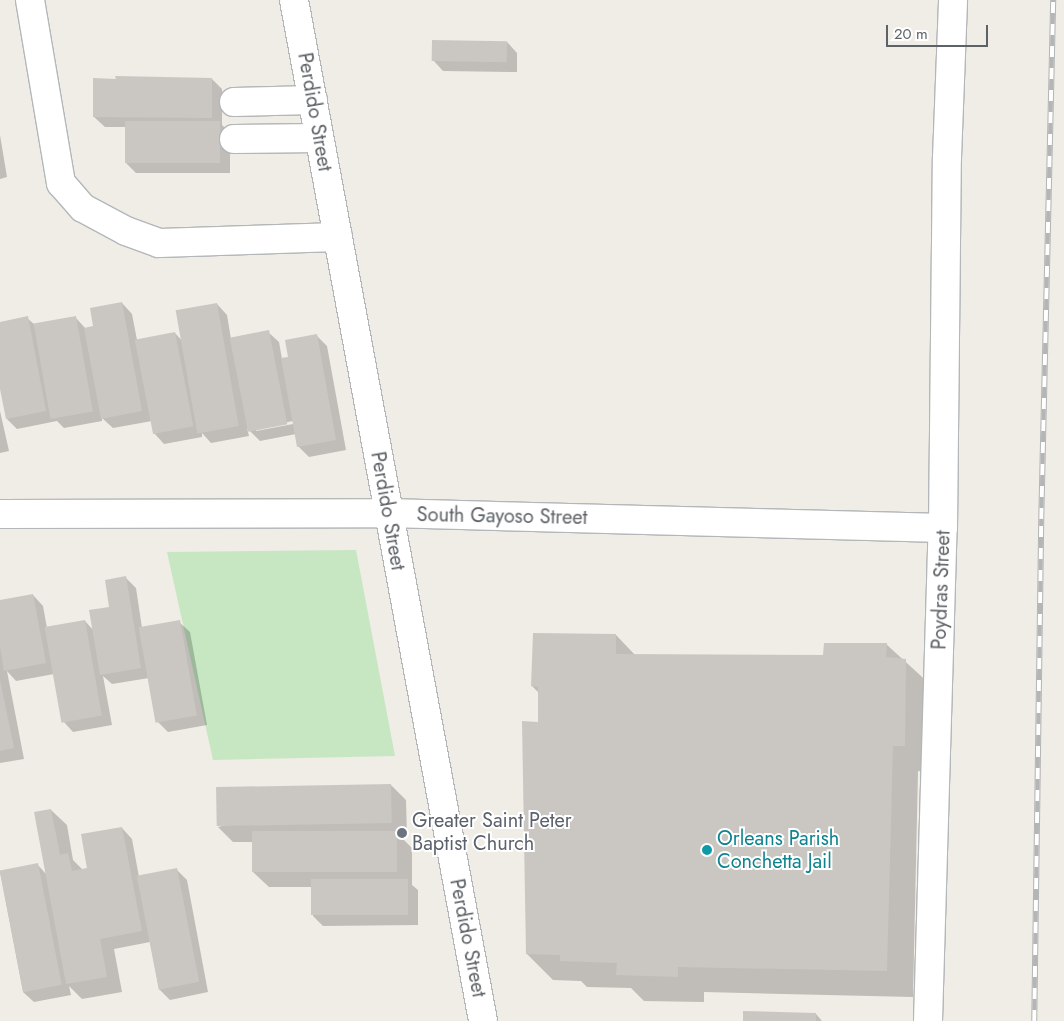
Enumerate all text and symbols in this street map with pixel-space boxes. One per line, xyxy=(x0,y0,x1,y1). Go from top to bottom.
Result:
scale bar xyxy=(889,15,992,47)
text: 20 m xyxy=(894,23,928,45)
street label: Perdido Street xyxy=(293,51,337,173)
street label: Perdido Street xyxy=(366,450,410,572)
street label: South Gayoso Street xyxy=(416,503,588,529)
street label: Poydras Street xyxy=(927,530,955,650)
place label: Greater Saint Peter Baptist Church xyxy=(412,809,572,856)
place label: Orleans Parish Conchetta Jail xyxy=(717,826,839,873)
marker: Greater Saint Peter Baptist Church xyxy=(396,827,408,839)
marker: Orleans Parish Conchetta Jail xyxy=(701,844,713,856)
street label: Perdido Street xyxy=(445,877,491,999)

